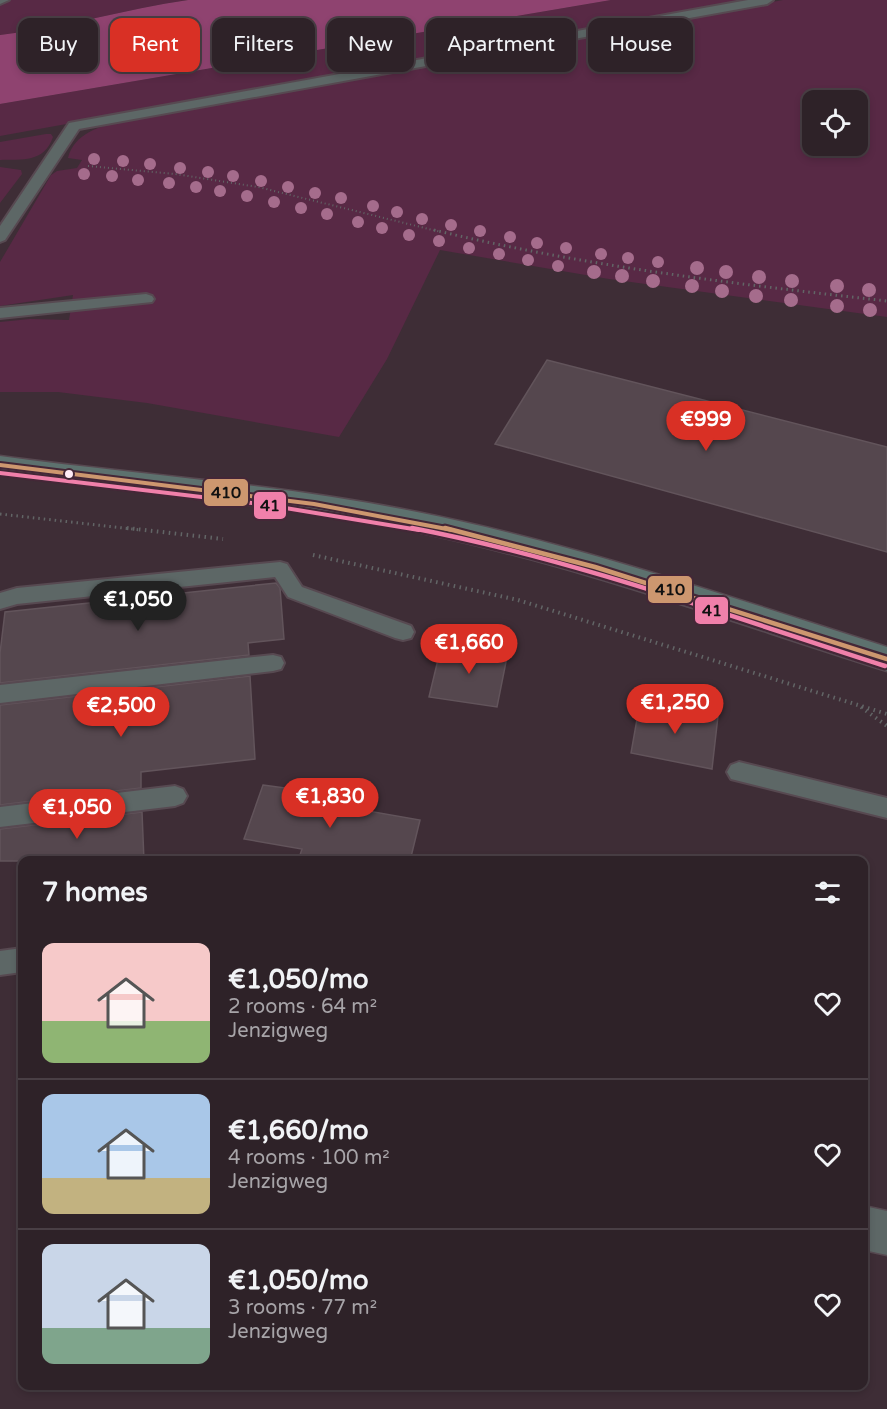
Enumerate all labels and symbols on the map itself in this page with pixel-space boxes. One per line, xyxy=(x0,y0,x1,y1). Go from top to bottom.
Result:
pin: €999 xyxy=(670,401,742,452)
unlabelled marker xyxy=(63,468,75,480)
line badge: 410 xyxy=(203,478,249,507)
text: 410 xyxy=(211,483,241,503)
line badge: 41 xyxy=(253,491,287,520)
text: 41 xyxy=(260,496,280,516)
line badge: 410 xyxy=(647,575,693,604)
text: 410 xyxy=(655,580,685,600)
pin: €1,050 xyxy=(89,581,187,632)
line badge: 41 xyxy=(694,596,729,625)
text: 41 xyxy=(702,601,722,621)
pin: €1,660 xyxy=(420,624,518,675)
pin: €1,250 xyxy=(626,684,724,735)
pin: €2,500 xyxy=(72,687,170,738)
pin: €1,830 xyxy=(281,778,379,829)
pin: €1,050 xyxy=(28,789,126,840)

